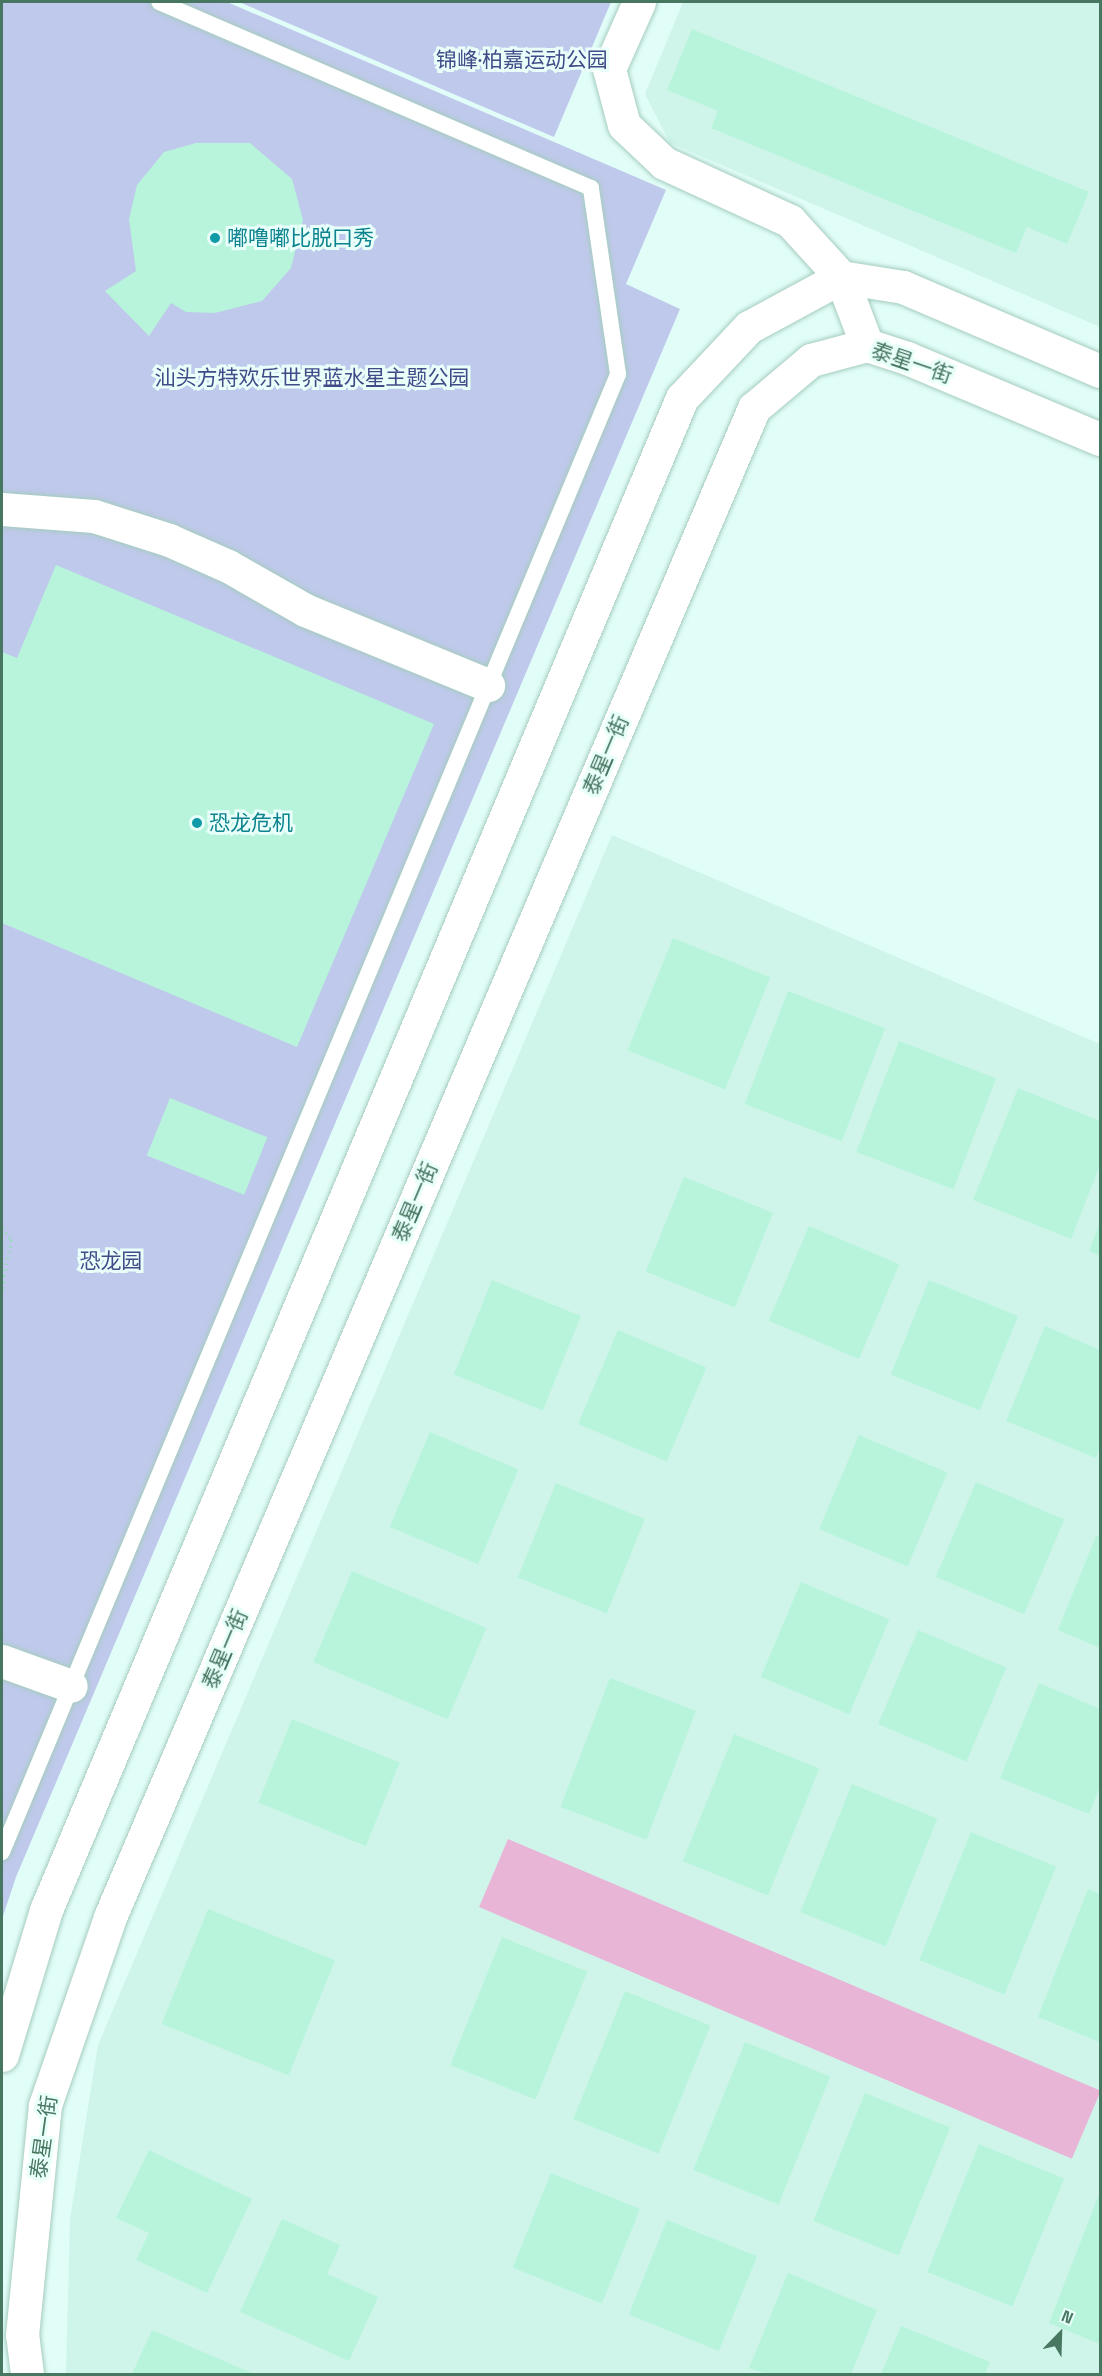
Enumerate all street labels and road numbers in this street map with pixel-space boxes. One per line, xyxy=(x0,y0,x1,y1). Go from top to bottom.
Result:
street label: 泰星一街 xyxy=(868,337,956,389)
street label: 泰星一街 xyxy=(578,711,634,799)
street label: 泰星一街 xyxy=(387,1158,443,1246)
street label: 泰星一街 xyxy=(197,1605,253,1693)
street label: 泰星一街 xyxy=(26,2094,62,2180)

